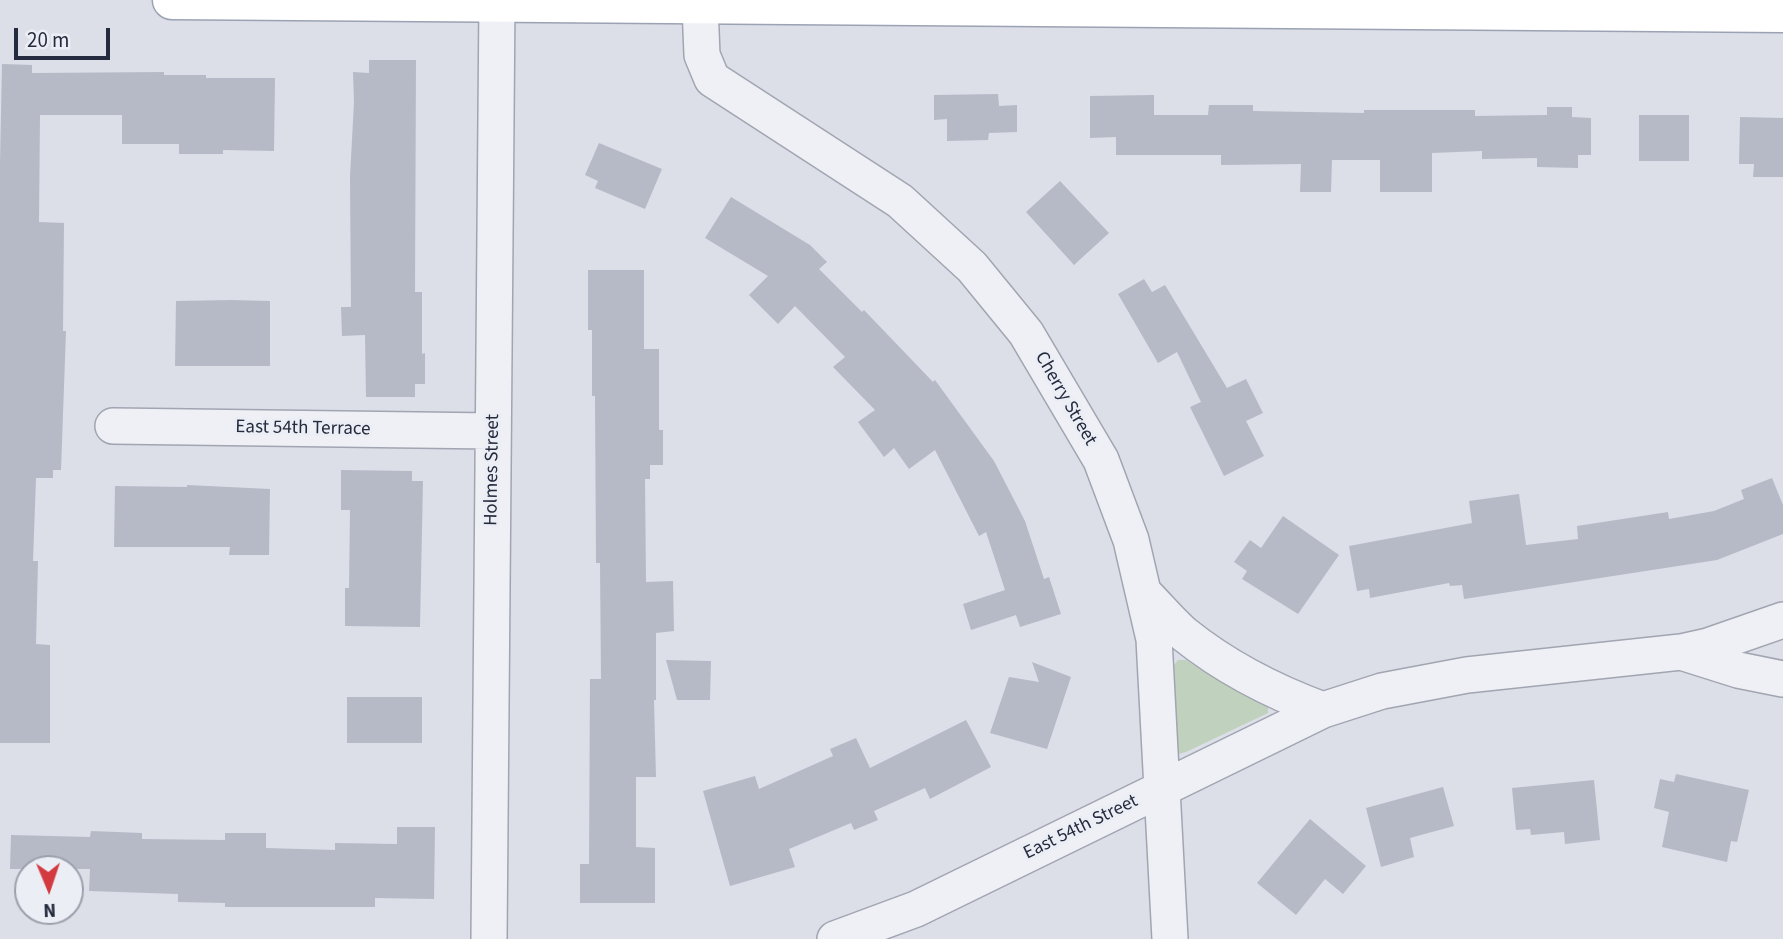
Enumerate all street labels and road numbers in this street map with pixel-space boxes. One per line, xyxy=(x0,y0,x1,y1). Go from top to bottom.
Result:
street label: Cherry Street xyxy=(1029,348,1101,450)
street label: Holmes Street xyxy=(481,414,505,526)
street label: East 54th Terrace xyxy=(235,416,371,442)
street label: East 54th Street xyxy=(1020,790,1142,866)

